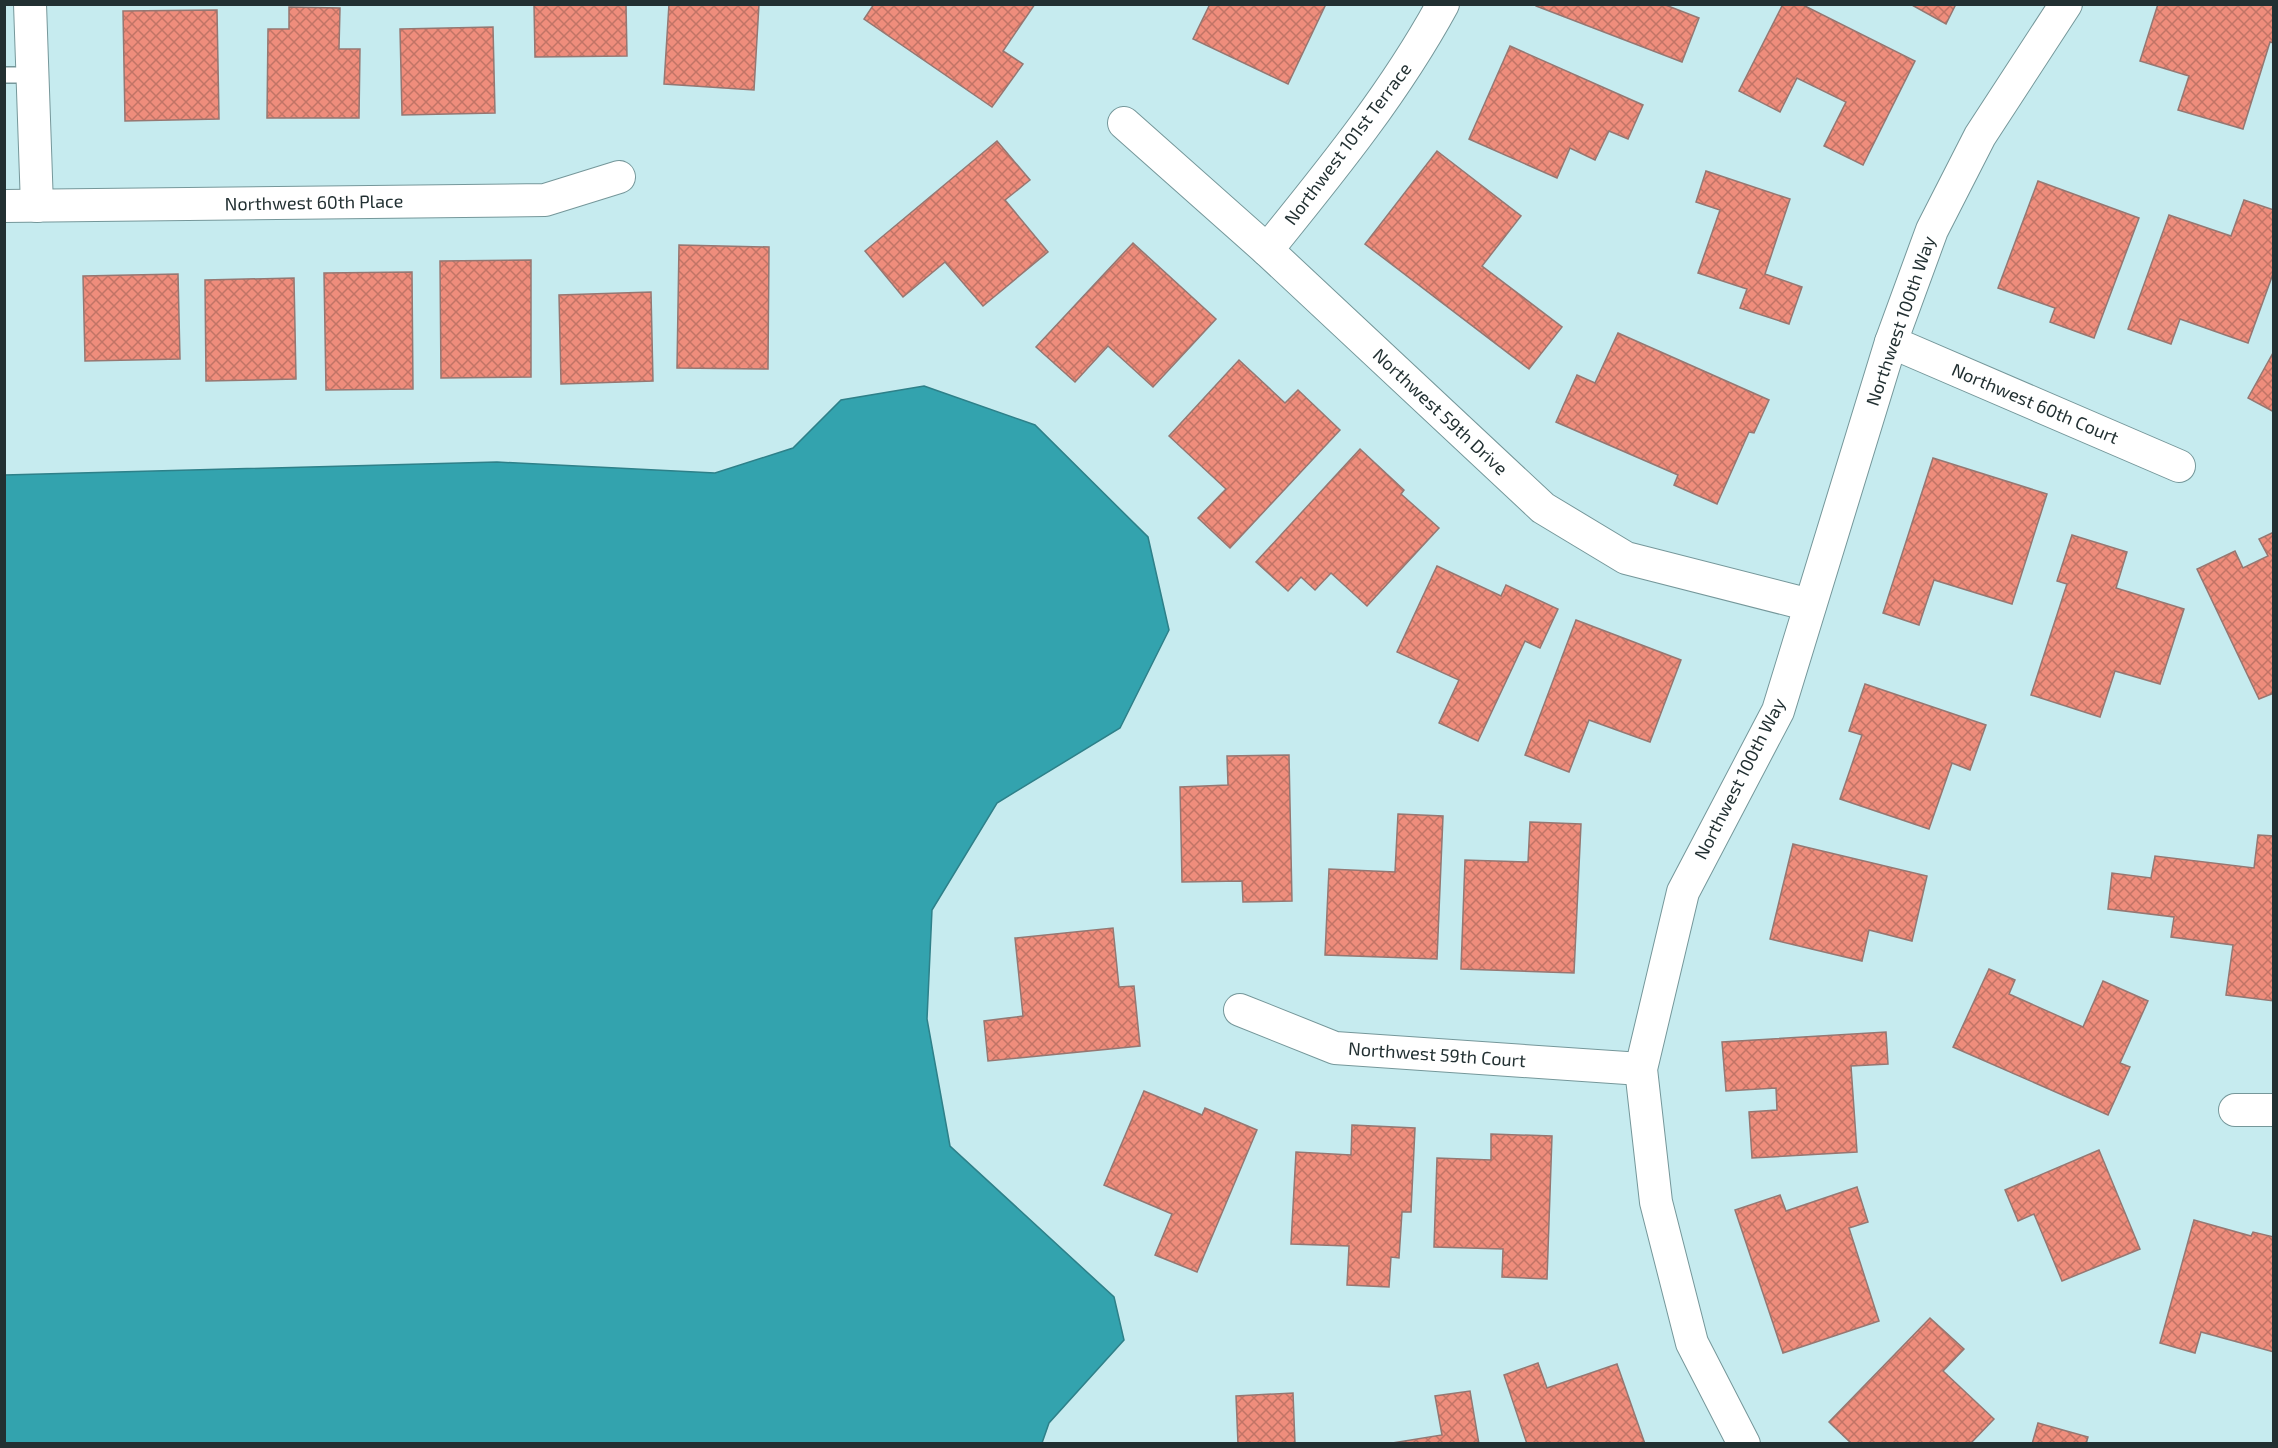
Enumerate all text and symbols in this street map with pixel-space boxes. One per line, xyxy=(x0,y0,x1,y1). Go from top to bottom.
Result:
street label: Northwest 101st Terrace xyxy=(1279,58,1415,229)
street label: Northwest 60th Place xyxy=(225,189,403,215)
street label: Northwest 100th Way xyxy=(1861,232,1940,408)
street label: Northwest 59th Drive xyxy=(1369,343,1513,479)
street label: Northwest 60th Court xyxy=(1949,358,2122,448)
street label: Northwest 100th Way xyxy=(1689,694,1790,863)
street label: Northwest 59th Court xyxy=(1348,1037,1527,1071)

